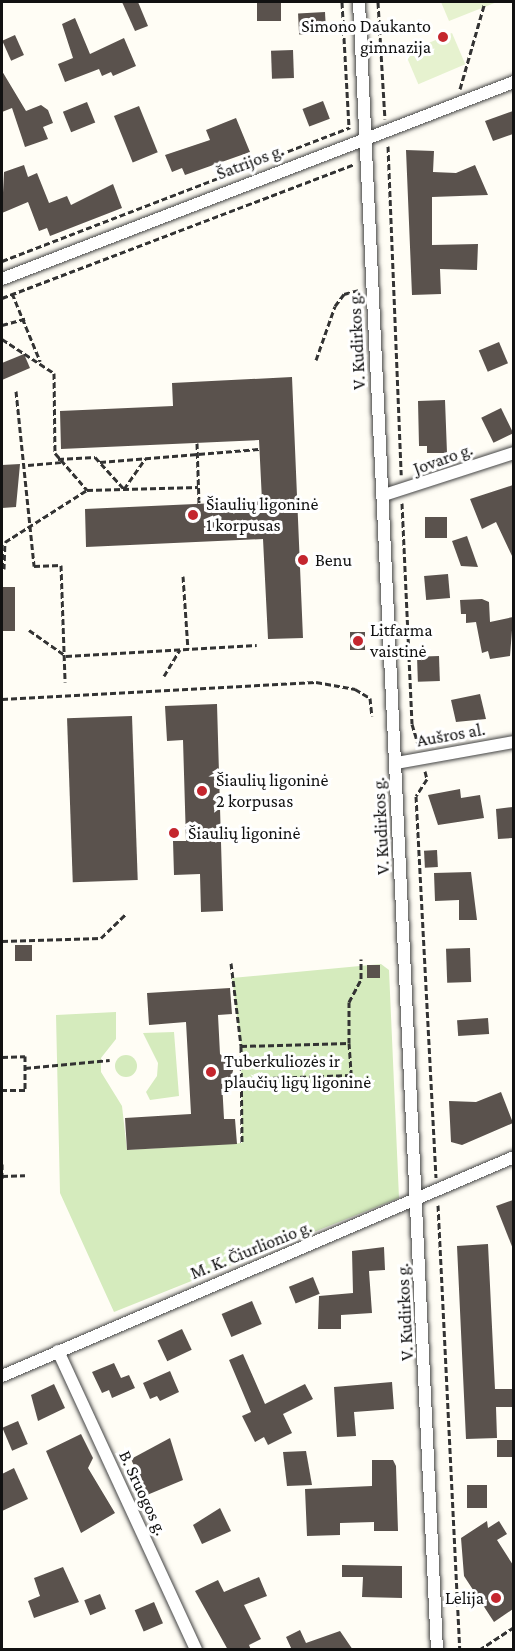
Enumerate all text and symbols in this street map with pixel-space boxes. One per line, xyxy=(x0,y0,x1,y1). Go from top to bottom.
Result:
place label: Simono Daukanto gimnazija xyxy=(301,16,431,58)
marker: Simono Daukanto gimnazija xyxy=(436,30,450,44)
street label: Šatrijos g. xyxy=(213,139,287,185)
street label: V. Kudirkos g. xyxy=(344,292,370,390)
street label: Jovaro g. xyxy=(410,438,476,480)
place label: Šiaulių ligoninė 1 korpusas xyxy=(206,494,318,536)
marker: Šiaulių ligoninė 1 korpusas xyxy=(184,506,202,524)
place label: Benu xyxy=(315,549,352,571)
marker: Benu xyxy=(296,553,310,567)
place label: Litfarma vaistinė xyxy=(370,620,433,662)
marker: Litfarma vaistinė xyxy=(351,634,365,648)
street label: Aušros al. xyxy=(415,718,487,752)
place label: Šiaulių ligoninė 2 korpusas xyxy=(216,770,328,812)
street label: V. Kudirkos g. xyxy=(368,777,394,875)
marker: Šiaulių ligoninė 2 korpusas xyxy=(193,782,211,800)
place label: Šiaulių ligoninė xyxy=(188,822,300,844)
marker: Šiaulių ligoninė xyxy=(165,824,183,842)
place label: Tuberkuliozės ir plaučių ligų ligoninė xyxy=(224,1051,371,1094)
marker: Tuberkuliozės ir plaučių ligų ligoninė xyxy=(202,1063,220,1081)
street label: M. K. Čiurlionio g. xyxy=(187,1216,315,1284)
street label: V. Kudirkos g. xyxy=(392,1263,418,1361)
street label: B. Sruogos g. xyxy=(114,1447,172,1539)
place label: Lelija xyxy=(445,1587,484,1609)
marker: Lelija xyxy=(489,1591,503,1605)

